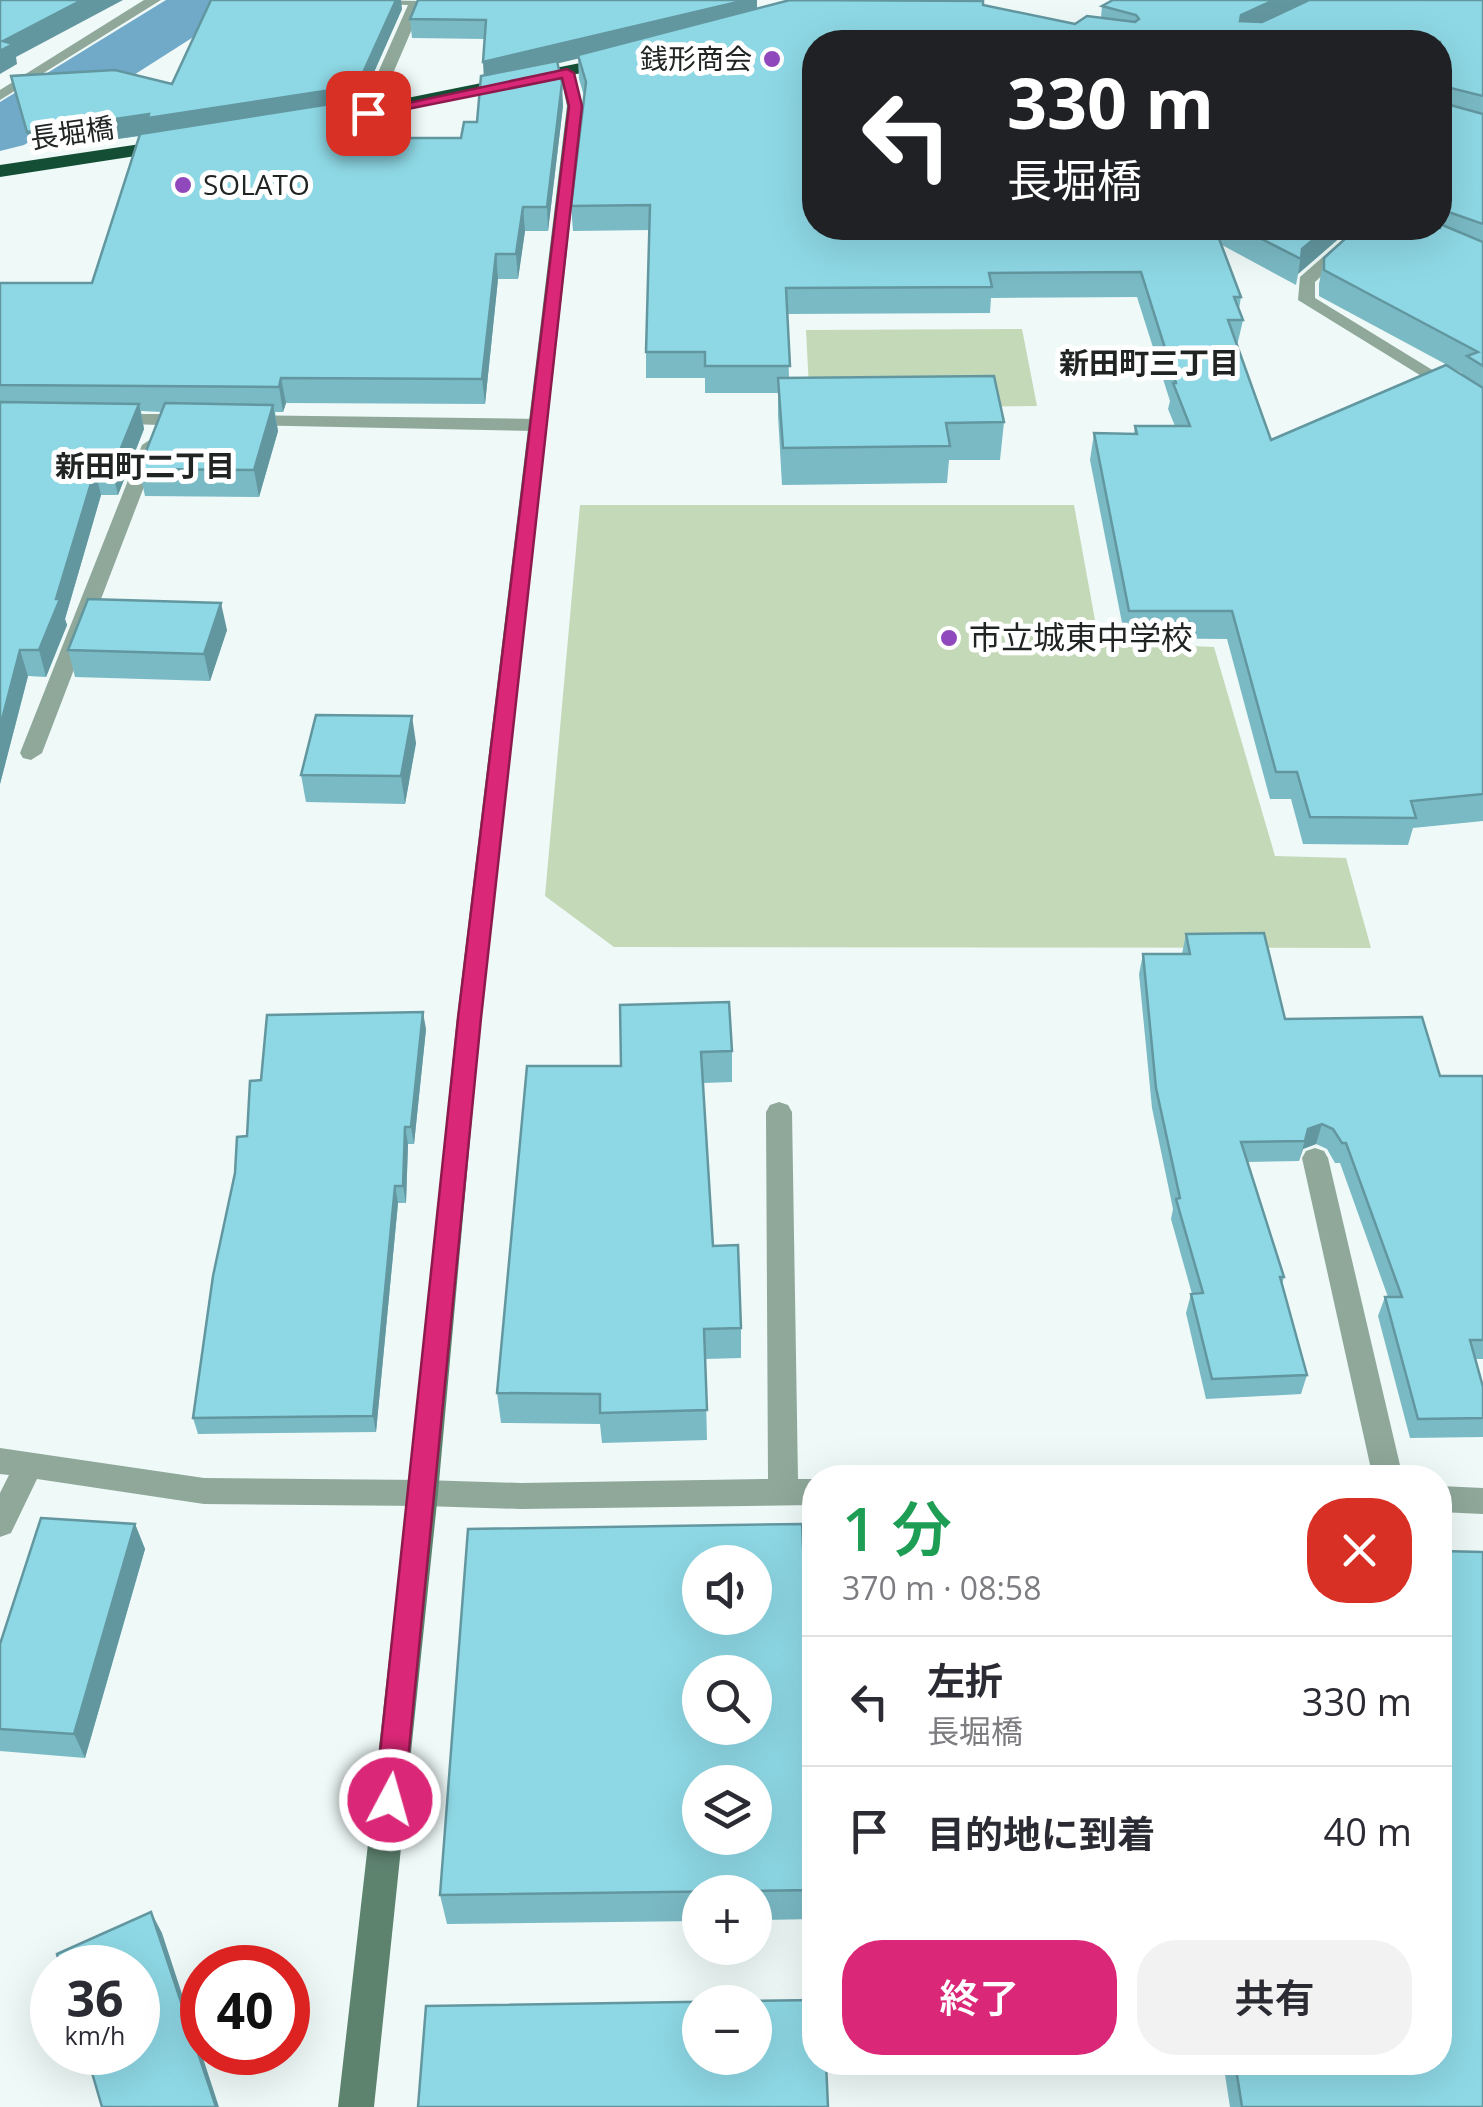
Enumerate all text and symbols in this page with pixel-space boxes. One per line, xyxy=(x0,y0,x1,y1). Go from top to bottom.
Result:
place label: 銭形商会 xyxy=(640,39,752,77)
marker: 銭形商会 xyxy=(761,48,783,70)
text: 330 m xyxy=(1007,54,1214,150)
icon: left xyxy=(842,70,972,200)
pin xyxy=(326,71,411,156)
icon: arrive xyxy=(341,86,396,141)
street label: 長堀橋 xyxy=(28,107,116,157)
text: 長堀橋 xyxy=(1007,149,1142,210)
place label: SOLATO xyxy=(203,165,310,203)
marker: SOLATO xyxy=(172,174,194,196)
district label: 新田町三丁目 xyxy=(1059,342,1239,383)
district label: 新田町二丁目 xyxy=(55,445,235,486)
place label: 市立城東中学校 xyxy=(969,615,1193,658)
marker: 市立城東中学校 xyxy=(938,627,960,649)
text: 1 分 xyxy=(842,1487,952,1569)
button: close xyxy=(1307,1498,1412,1603)
map controls xyxy=(682,1545,772,2075)
button: sound xyxy=(682,1545,772,1635)
text: 370 m · 08:58 xyxy=(842,1566,1041,1609)
text: 左折 xyxy=(927,1654,1003,1706)
button: search xyxy=(682,1655,772,1745)
icon: left xyxy=(842,1674,897,1729)
text: 330 m xyxy=(1302,1675,1412,1727)
text: 長堀橋 xyxy=(927,1709,1023,1752)
position arrow xyxy=(338,1748,442,1852)
button: layers xyxy=(682,1765,772,1855)
icon: arrive xyxy=(842,1804,897,1859)
text: 40 m xyxy=(1323,1805,1412,1857)
text: 目的地に到着 xyxy=(927,1807,1155,1859)
button: + xyxy=(682,1875,772,1965)
button: 終了 xyxy=(842,1940,1117,2055)
button: 共有 xyxy=(1137,1940,1412,2055)
speed limit sign: 40 xyxy=(180,1945,310,2075)
text: 36 xyxy=(66,1964,124,2032)
button: − xyxy=(682,1985,772,2075)
text: km/h xyxy=(65,2018,125,2052)

